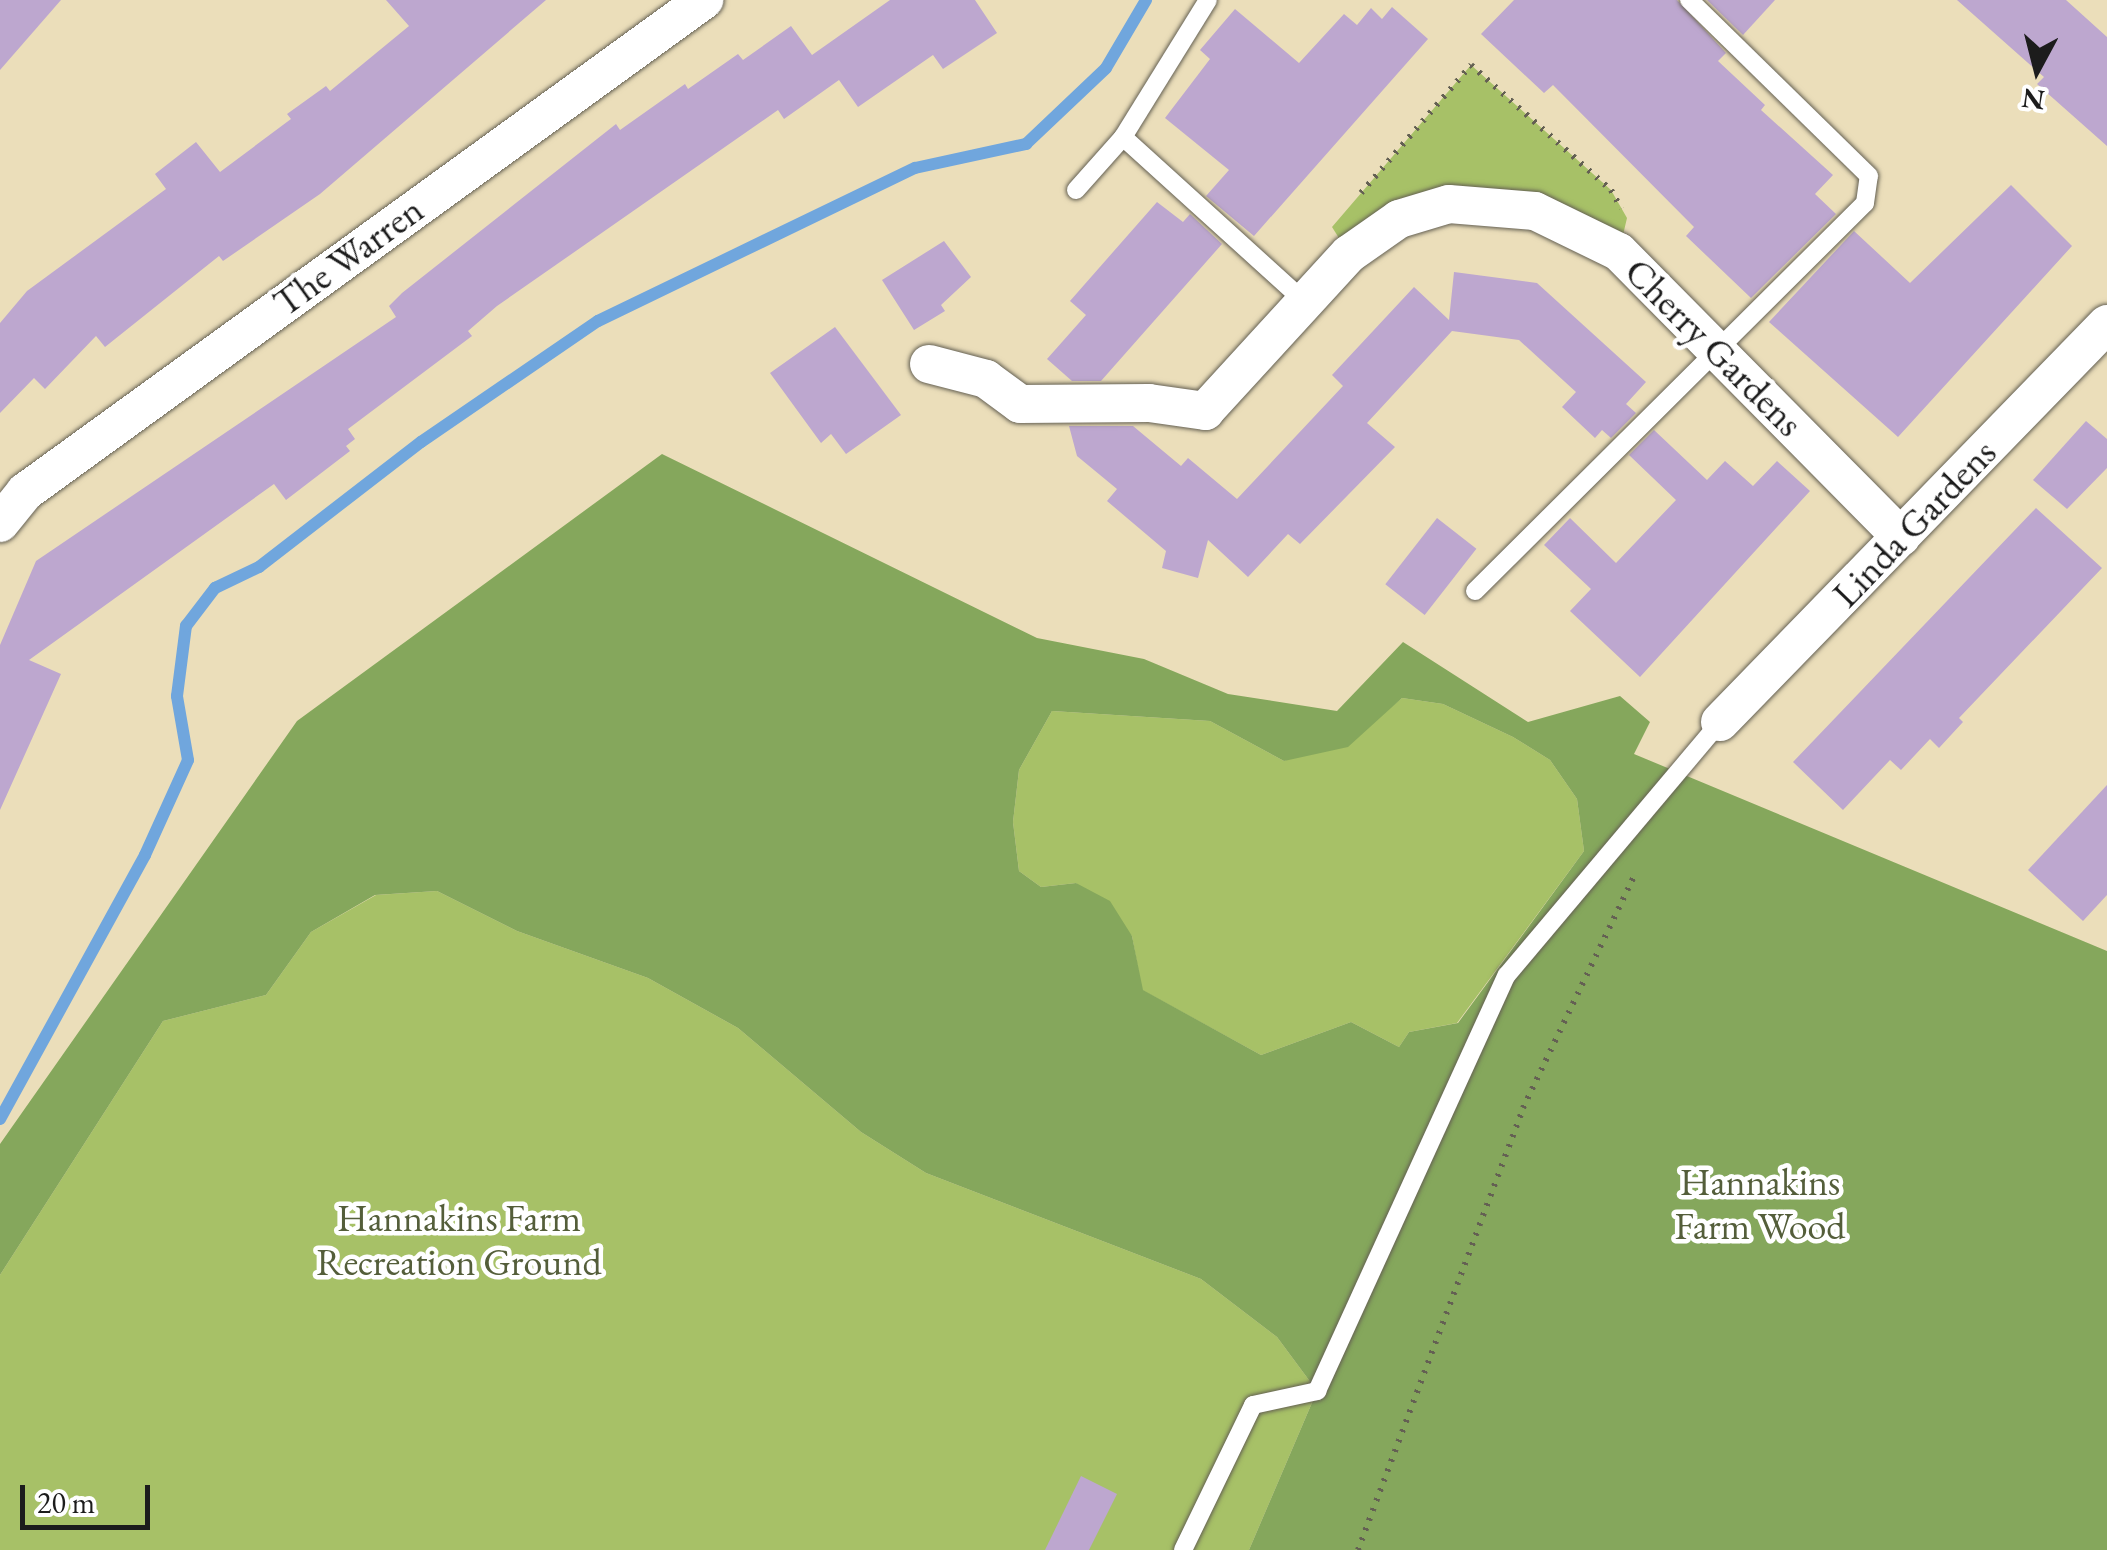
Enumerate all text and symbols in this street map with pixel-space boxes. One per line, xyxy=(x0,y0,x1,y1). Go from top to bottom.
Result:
north arrow xyxy=(1987,20,2087,120)
text: N xyxy=(2020,81,2047,119)
street label: The Warren xyxy=(264,186,432,326)
street label: Cherry Gardens xyxy=(1616,249,1812,445)
street label: Linda Gardens xyxy=(1823,430,2005,616)
park label: Hannakins Farm Wood xyxy=(1674,1159,1846,1248)
park label: Hannakins Farm Recreation Ground xyxy=(316,1195,602,1284)
scale bar xyxy=(25,1465,155,1527)
text: 20 m xyxy=(37,1483,95,1522)

